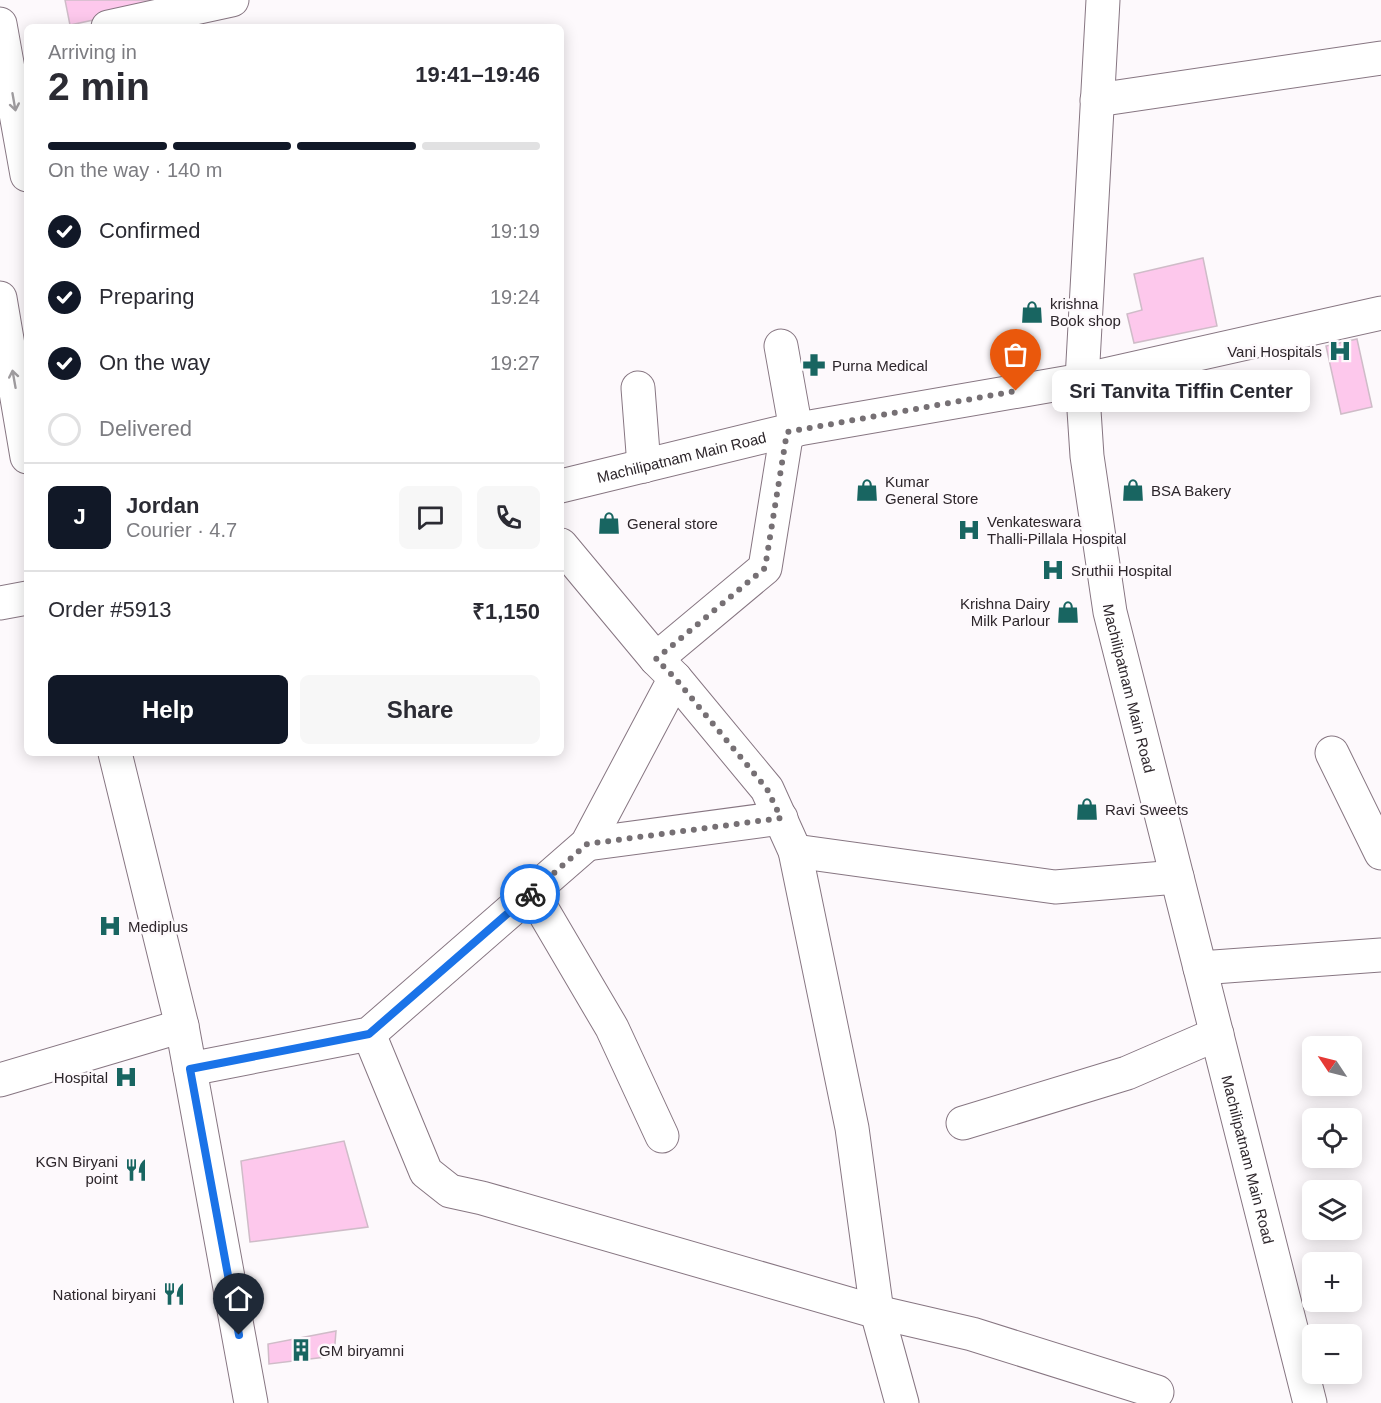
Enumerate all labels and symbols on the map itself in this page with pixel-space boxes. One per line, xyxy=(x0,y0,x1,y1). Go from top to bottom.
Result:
one-way arrow xyxy=(9,92,20,112)
place label: krishna Book shop xyxy=(1050,295,1121,329)
shop icon: krishna Book shop xyxy=(1019,299,1045,325)
pin xyxy=(990,329,1041,391)
hospital icon: Vani Hospitals xyxy=(1327,338,1353,364)
place label: Vani Hospitals xyxy=(1227,343,1322,360)
pharmacy icon: Purna Medical xyxy=(801,352,827,378)
place label: Purna Medical xyxy=(832,357,928,374)
one-way arrow xyxy=(8,370,19,389)
callout: Sri Tanvita Tiffin Center xyxy=(1052,370,1310,412)
street label: Machilipatnam Main Road xyxy=(595,428,768,485)
place label: Kumar General Store xyxy=(885,473,978,507)
shop icon: Kumar General Store xyxy=(854,477,880,503)
shop icon: BSA Bakery xyxy=(1120,477,1146,503)
place label: BSA Bakery xyxy=(1151,482,1232,499)
shop icon: General store xyxy=(596,510,622,536)
place label: Venkateswara Thalli-Pillala Hospital xyxy=(987,513,1126,547)
place label: General store xyxy=(627,515,718,532)
hospital icon: Venkateswara Thalli-Pillala Hospital xyxy=(956,517,982,543)
hospital icon: Sruthii Hospital xyxy=(1040,557,1066,583)
place label: Sruthii Hospital xyxy=(1071,562,1172,579)
place label: Krishna Dairy Milk Parlour xyxy=(960,595,1050,629)
shop icon: Krishna Dairy Milk Parlour xyxy=(1055,599,1081,625)
street label: Machilipatnam Main Road xyxy=(1100,603,1159,774)
shop icon: Ravi Sweets xyxy=(1074,796,1100,822)
place label: Ravi Sweets xyxy=(1105,801,1188,818)
courier xyxy=(500,864,560,924)
hospital icon: Mediplus xyxy=(97,913,123,939)
place label: Mediplus xyxy=(128,918,188,935)
north arrow xyxy=(1302,1036,1362,1096)
hospital icon: Hospital xyxy=(113,1064,139,1090)
place label: Hospital xyxy=(54,1069,108,1086)
street label: Machilipatnam Main Road xyxy=(1219,1073,1278,1246)
place label: KGN Biryani point xyxy=(35,1153,119,1187)
restaurant icon: KGN Biryani point xyxy=(123,1157,149,1183)
pin xyxy=(213,1273,264,1335)
restaurant icon: National biryani xyxy=(161,1281,187,1307)
place label: National biryani xyxy=(53,1286,156,1303)
building icon: GM biryamni xyxy=(288,1337,314,1363)
place label: GM biryamni xyxy=(319,1342,404,1359)

